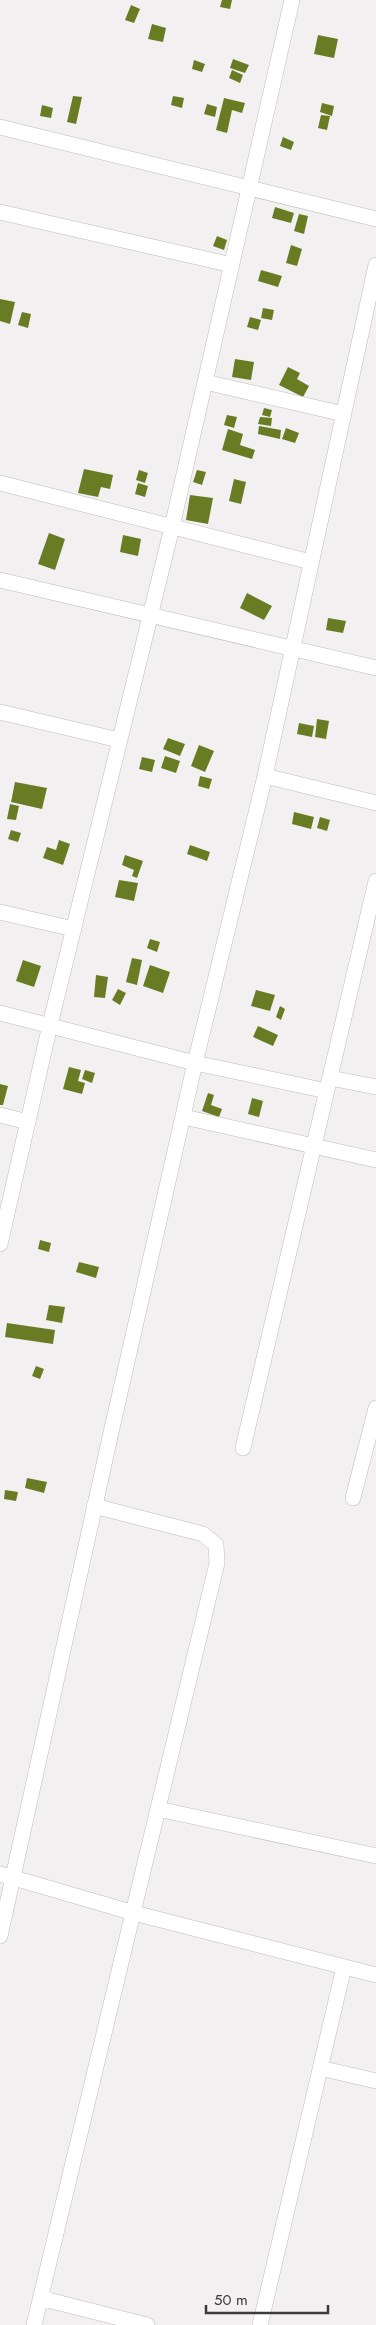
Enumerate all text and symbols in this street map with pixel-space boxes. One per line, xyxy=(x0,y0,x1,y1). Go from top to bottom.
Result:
scale bar xyxy=(206,2282,328,2314)
text: 50 m xyxy=(214,2289,248,2311)

